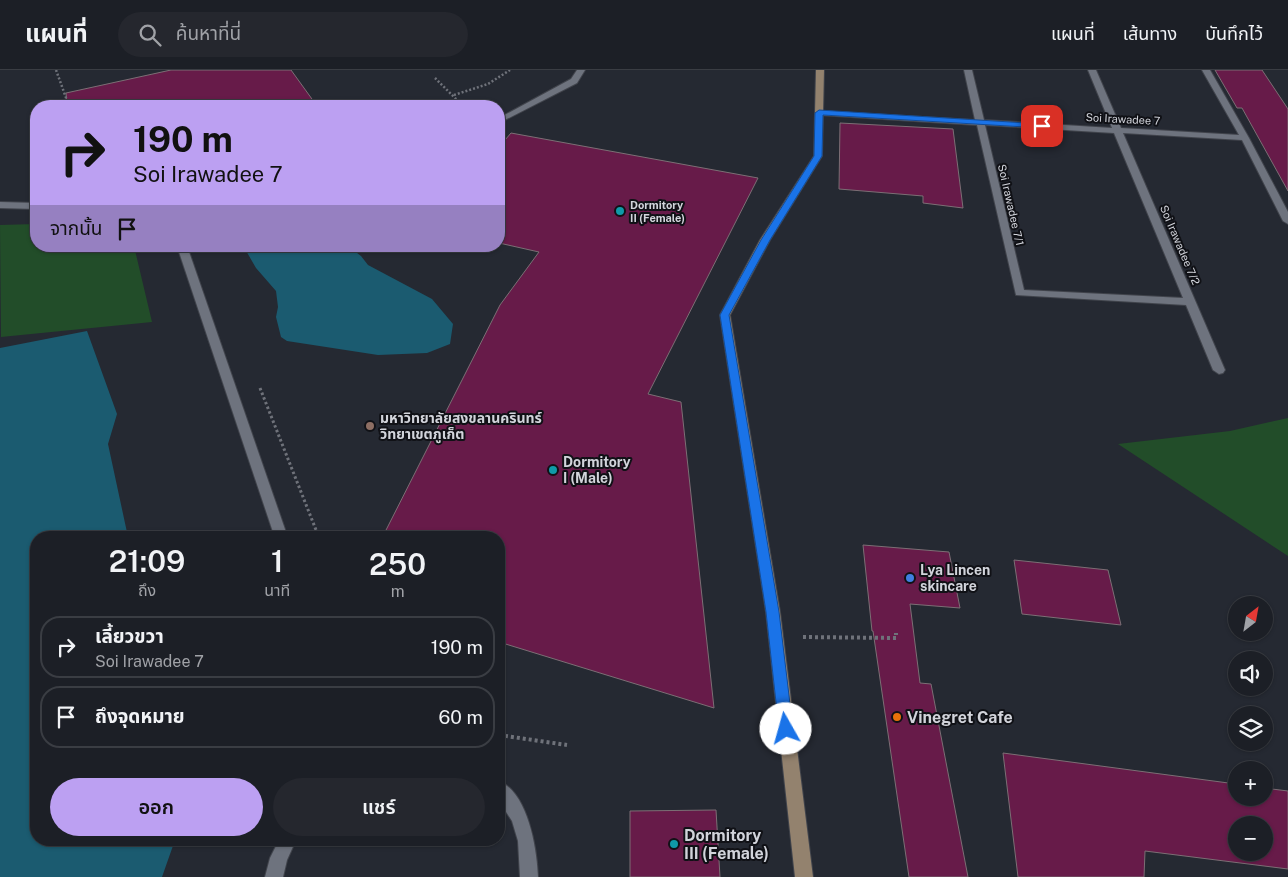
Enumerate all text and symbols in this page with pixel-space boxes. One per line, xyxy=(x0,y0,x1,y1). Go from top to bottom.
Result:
search box xyxy=(118,12,468,57)
text: แผนที่ xyxy=(25,19,88,47)
icon: search xyxy=(136,21,164,49)
text: ค้นหาที่นี่ xyxy=(176,22,241,44)
text: แผนที่ xyxy=(1051,23,1095,44)
text: เส้นทาง xyxy=(1123,23,1177,44)
text: บันทึกไว้ xyxy=(1205,23,1263,44)
pin xyxy=(1021,105,1063,147)
street label: Soi Irawadee 7 xyxy=(1085,111,1161,127)
icon: arrive xyxy=(1028,112,1056,140)
text: 190 m xyxy=(133,119,233,160)
icon: right xyxy=(50,120,115,185)
text: Soi Irawadee 7 xyxy=(133,161,283,187)
street label: Soi Irawadee 7/1 xyxy=(996,163,1026,247)
place label: Dormitory II (Female) xyxy=(630,199,685,224)
street label: Soi Irawadee 7/2 xyxy=(1158,203,1202,287)
marker: Dormitory II (Female) xyxy=(614,205,626,217)
icon: arrive xyxy=(113,215,141,243)
text: จากนั้น xyxy=(50,217,103,239)
place label: มหาวิทยาลัยสงขลานครินทร์ วิทยาเขตภูเก็ต xyxy=(380,410,542,444)
marker: มหาวิทยาลัยสงขลานครินทร์ วิทยาเขตภูเก็ต xyxy=(364,420,376,432)
place label: Dormitory I (Male) xyxy=(563,454,631,486)
marker: Dormitory I (Male) xyxy=(547,464,559,476)
text: 21:09 xyxy=(109,543,185,579)
text: 1 xyxy=(271,543,283,579)
text: 250 xyxy=(369,546,426,582)
place label: Lya Lincen skincare xyxy=(920,562,990,594)
marker: Lya Lincen skincare xyxy=(904,572,916,584)
text: ถึง xyxy=(138,581,156,600)
text: นาที xyxy=(264,581,290,600)
text: m xyxy=(391,582,405,601)
north arrow xyxy=(1228,596,1272,641)
map controls xyxy=(1228,596,1273,861)
text: เลี้ยวขวา xyxy=(95,625,164,647)
icon: right xyxy=(52,633,80,661)
text: 190 m xyxy=(431,636,483,658)
button: sound xyxy=(1228,651,1273,696)
text: Soi Irawadee 7 xyxy=(95,652,204,671)
position arrow xyxy=(759,702,811,754)
icon: arrive xyxy=(52,703,80,731)
text: ถึงจุดหมาย xyxy=(95,705,185,727)
text: 60 m xyxy=(439,706,483,728)
button: layers xyxy=(1228,706,1273,751)
place label: Vinegret Cafe xyxy=(907,708,1013,727)
marker: Vinegret Cafe xyxy=(891,711,903,723)
button: + xyxy=(1228,761,1273,806)
button: ออก xyxy=(50,778,263,836)
button: แชร์ xyxy=(273,778,485,836)
button: − xyxy=(1228,816,1273,861)
place label: Dormitory III (Female) xyxy=(684,826,769,863)
marker: Dormitory III (Female) xyxy=(668,838,680,850)

